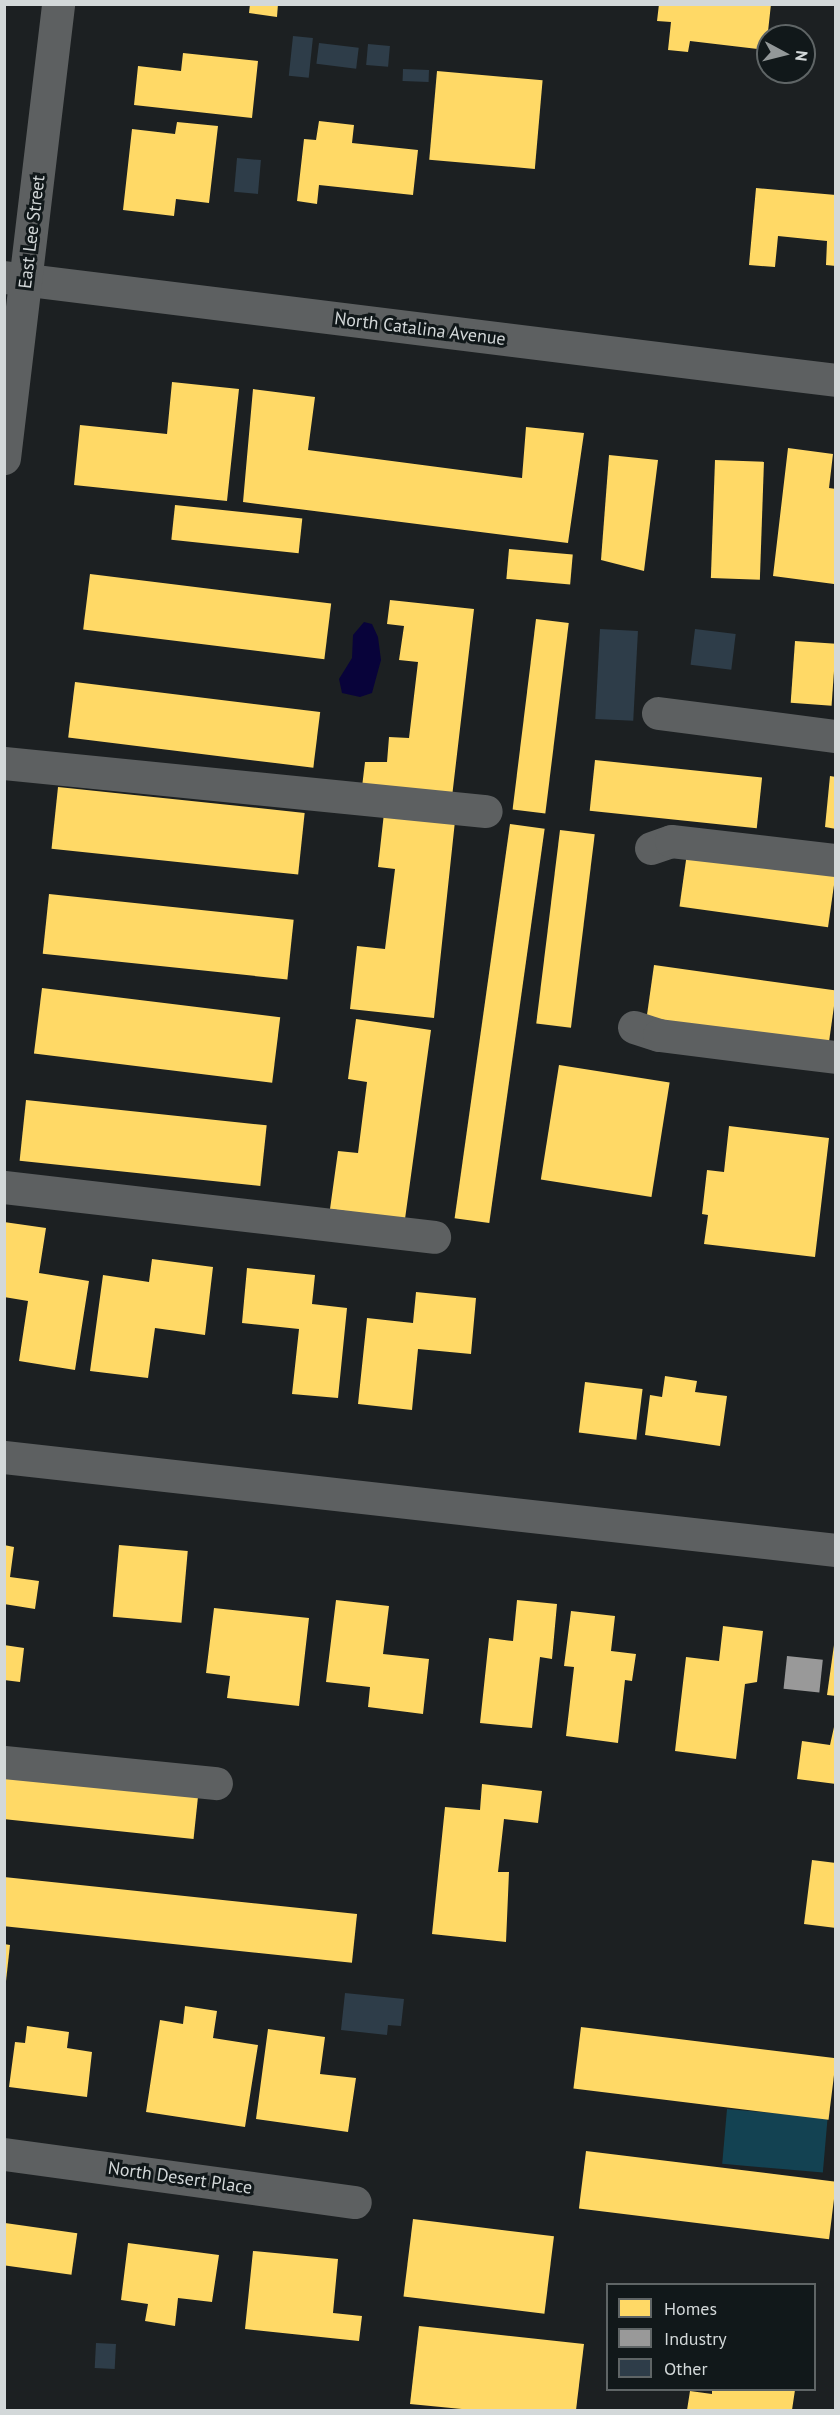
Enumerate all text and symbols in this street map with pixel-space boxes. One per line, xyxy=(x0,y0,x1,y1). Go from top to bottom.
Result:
north arrow xyxy=(756,24,816,84)
text: N xyxy=(791,50,812,62)
street label: East Lee Street xyxy=(14,174,50,290)
street label: North Catalina Avenue xyxy=(333,308,507,350)
street label: North Desert Place xyxy=(106,2157,254,2199)
legend xyxy=(606,2283,816,2391)
text: Homes xyxy=(664,2297,717,2320)
text: Industry xyxy=(664,2327,727,2350)
text: Other xyxy=(664,2357,708,2380)

